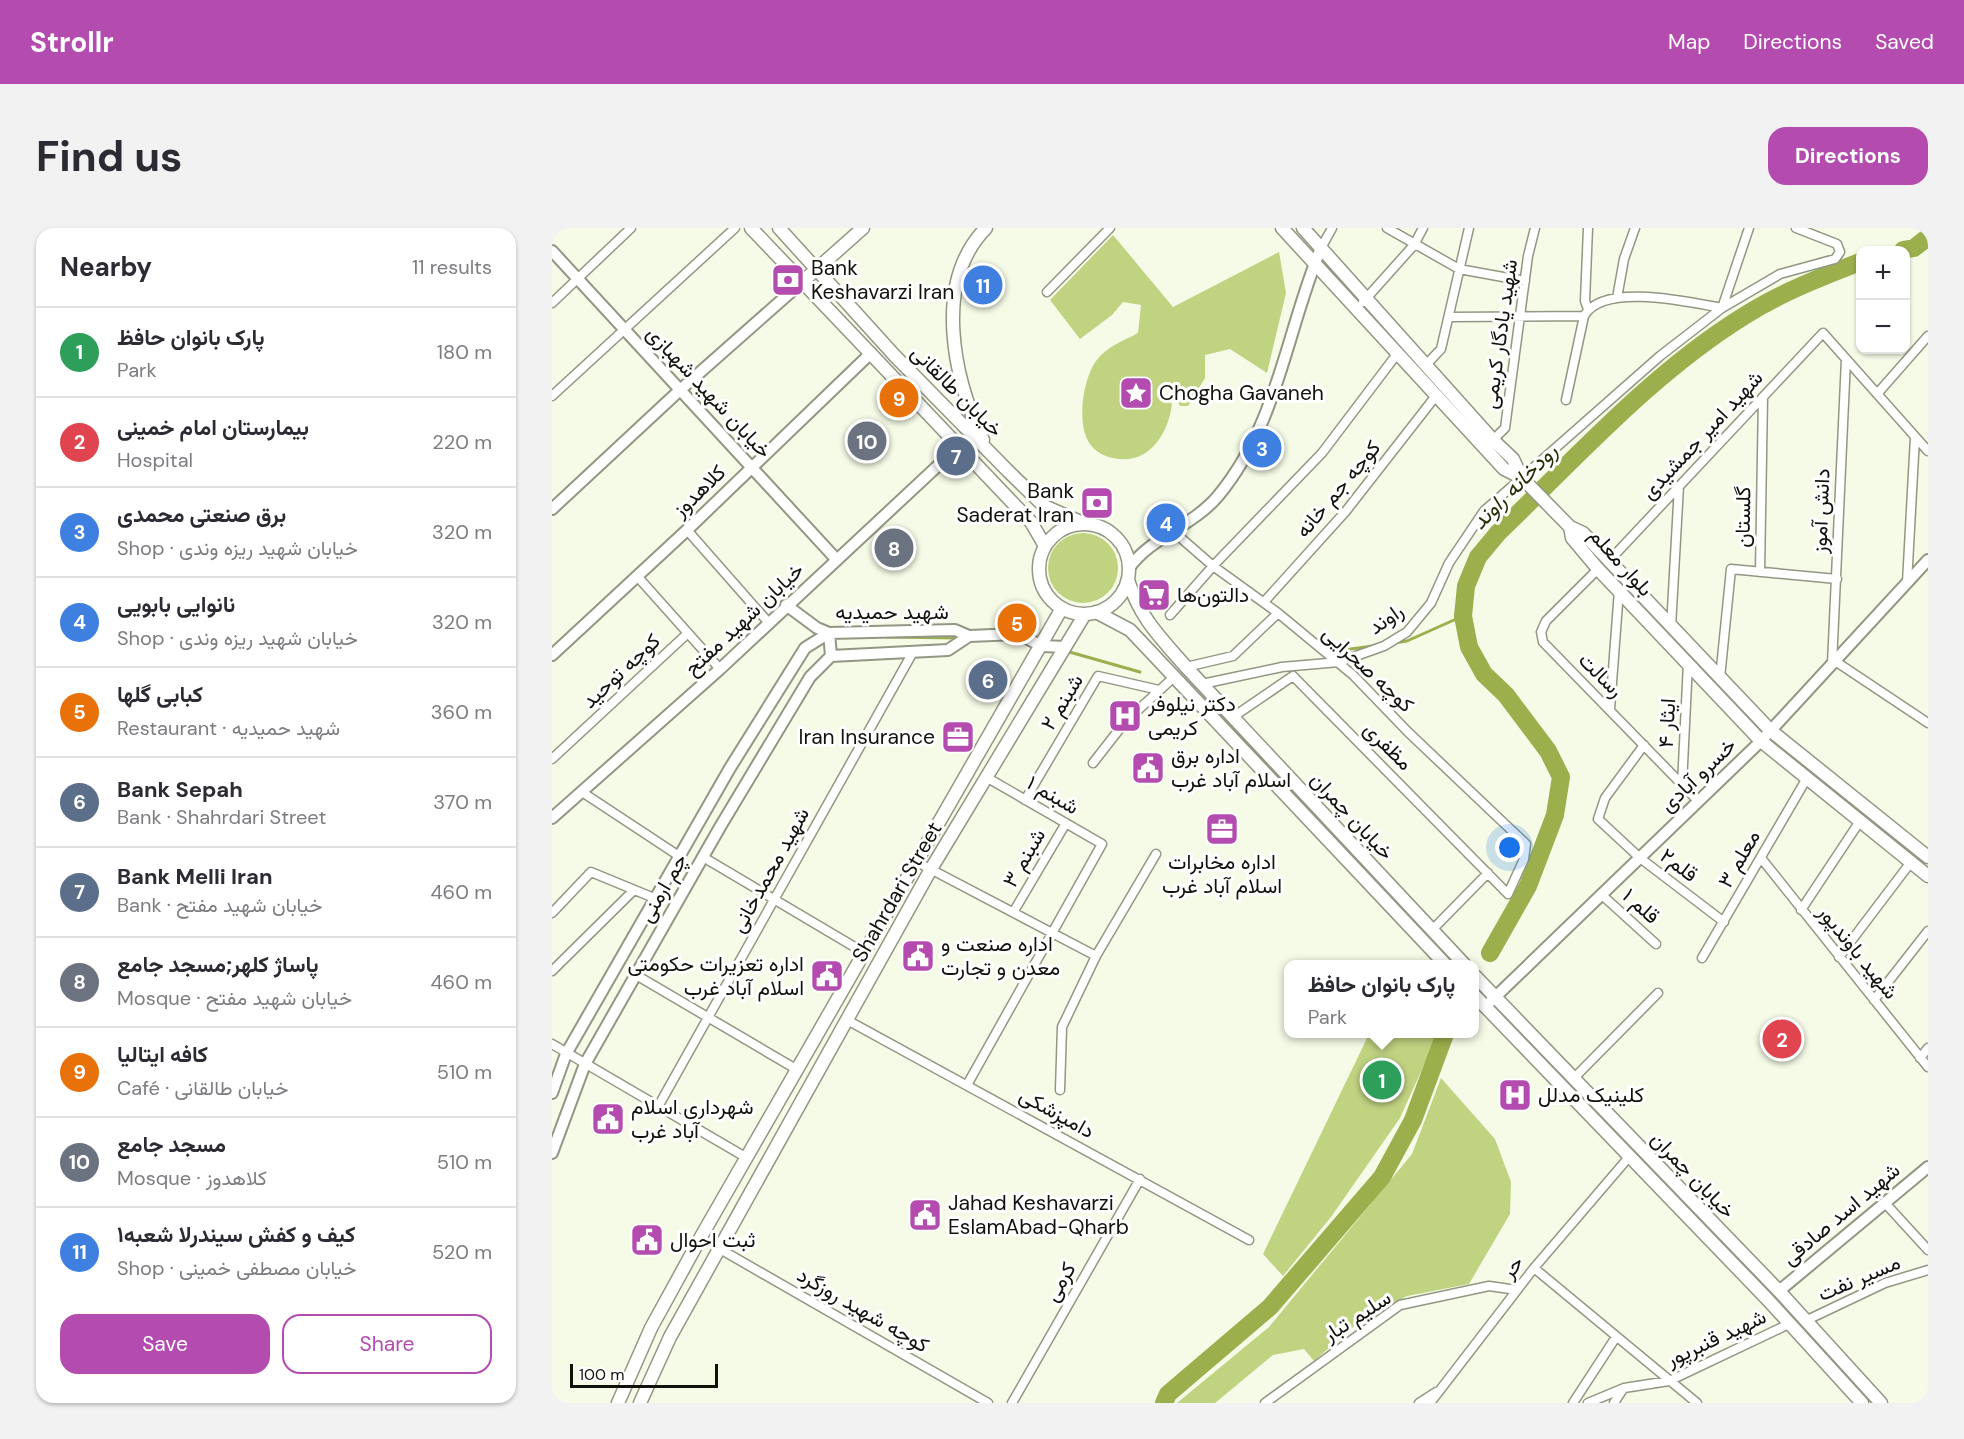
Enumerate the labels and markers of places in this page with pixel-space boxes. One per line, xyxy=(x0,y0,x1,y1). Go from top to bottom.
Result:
place label: Bank Keshavarzi Iran xyxy=(811,254,954,306)
bank icon: Bank Keshavarzi Iran xyxy=(770,262,806,298)
pin: 11 xyxy=(964,262,1002,308)
place icon: Chogha Gavaneh xyxy=(1118,375,1154,411)
pin: 9 xyxy=(880,376,918,420)
place label: Chogha Gavaneh xyxy=(1159,379,1324,407)
pin: 10 xyxy=(848,418,886,464)
pin: 3 xyxy=(1242,426,1282,470)
pin: 7 xyxy=(936,434,976,478)
place label: Bank Saderat Iran xyxy=(956,477,1074,529)
bank icon: Bank Saderat Iran xyxy=(1079,485,1115,521)
pin: 4 xyxy=(1146,500,1186,546)
pin: 8 xyxy=(874,526,914,570)
supermarket icon: دالتون‌ها xyxy=(1136,577,1172,613)
place label: دالتون‌ها xyxy=(1177,581,1249,609)
pin: 5 xyxy=(998,600,1036,646)
pin: 6 xyxy=(968,658,1008,702)
place label: دکتر نیلوفر کریمی xyxy=(1147,690,1236,742)
hospital icon: دکتر نیلوفر کریمی xyxy=(1107,698,1143,734)
office icon: Iran Insurance xyxy=(940,719,976,755)
place label: Iran Insurance xyxy=(799,723,935,751)
place label: اداره برق اسلام آباد غرب xyxy=(1171,742,1291,794)
public building icon: اداره برق اسلام آباد غرب xyxy=(1130,750,1166,786)
office icon: اداره مخابرات اسلام آباد غرب xyxy=(1204,811,1240,847)
place label: اداره مخابرات اسلام آباد غرب xyxy=(1162,848,1282,900)
place label: اداره صنعت و معدن و تجارت xyxy=(941,930,1060,982)
public building icon: اداره صنعت و معدن و تجارت xyxy=(900,938,936,974)
place label: اداره تعزیرات حکومتی اسلام آباد غرب xyxy=(627,950,804,1002)
public building icon: اداره تعزیرات حکومتی اسلام آباد غرب xyxy=(809,958,845,994)
pin: 2 xyxy=(1762,1016,1802,1062)
pin: 1 xyxy=(1362,1058,1402,1102)
hospital icon: کلینیک مدلل xyxy=(1497,1077,1533,1113)
place label: کلینیک مدلل xyxy=(1538,1081,1644,1109)
place label: شهرداری اسلام آباد غرب xyxy=(631,1093,754,1145)
public building icon: شهرداری اسلام آباد غرب xyxy=(590,1101,626,1137)
place label: Jahad Keshavarzi EslamAbad-Qharb xyxy=(948,1189,1129,1241)
public building icon: Jahad Keshavarzi EslamAbad-Qharb xyxy=(907,1197,943,1233)
public building icon: ثبت احوال xyxy=(629,1222,665,1258)
place label: ثبت احوال xyxy=(670,1226,755,1254)

